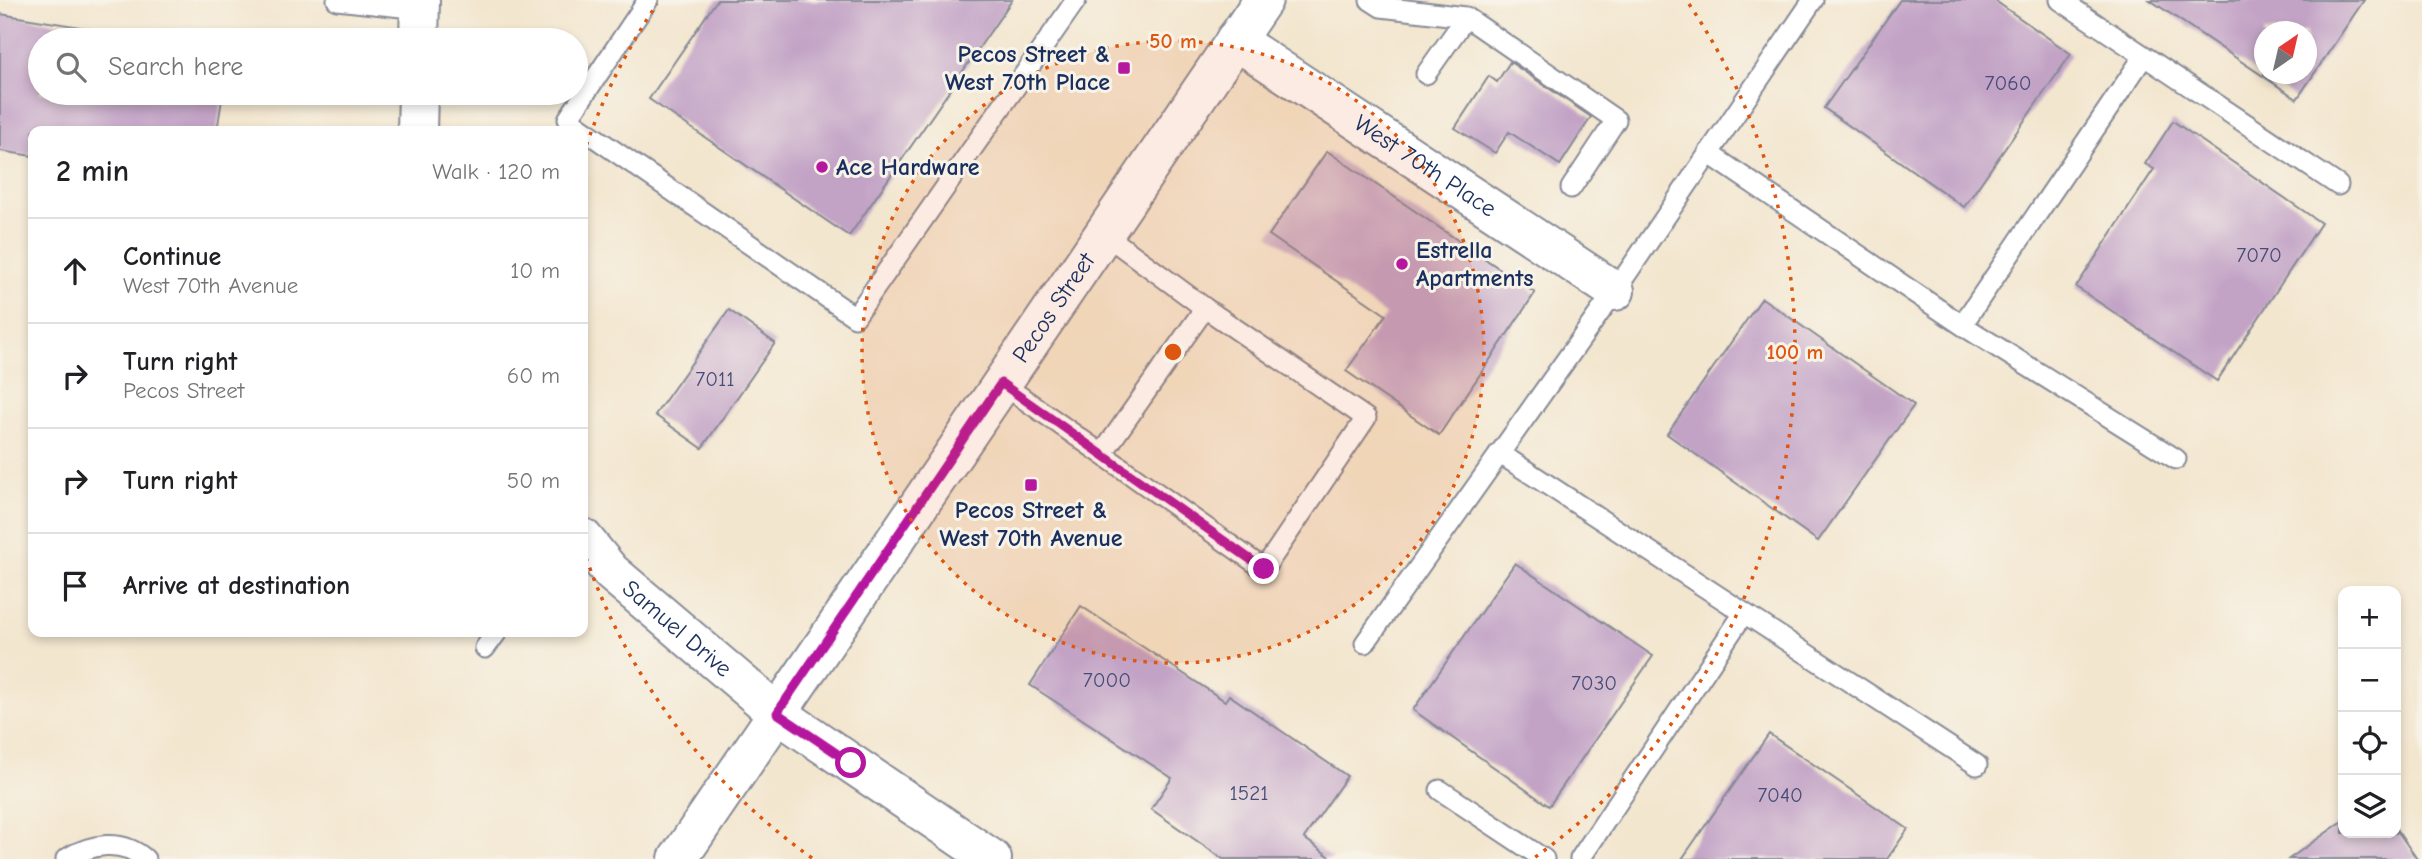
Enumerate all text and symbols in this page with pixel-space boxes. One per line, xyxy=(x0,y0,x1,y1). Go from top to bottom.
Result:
north arrow xyxy=(2254,21,2317,84)
search box xyxy=(28,28,588,105)
text: 50 m xyxy=(1149,29,1197,53)
place label: Pecos Street & West 70th Place xyxy=(945,40,1110,96)
icon: search xyxy=(52,48,90,86)
text: Search here xyxy=(108,52,243,82)
marker: Pecos Street & West 70th Place xyxy=(1116,60,1132,76)
house number: 7060 xyxy=(1985,71,2031,95)
street label: West 70th Place xyxy=(1349,109,1502,223)
place label: Ace Hardware xyxy=(836,153,980,181)
text: 2 min xyxy=(56,154,129,189)
text: Walk · 120 m xyxy=(432,158,560,185)
marker: Ace Hardware xyxy=(814,159,830,175)
place label: Estrella Apartments xyxy=(1416,236,1533,292)
text: Continue xyxy=(123,242,221,272)
house number: 7070 xyxy=(2236,243,2282,267)
street label: Pecos Street xyxy=(1006,247,1101,368)
icon: ahead xyxy=(56,252,94,290)
marker: Estrella Apartments xyxy=(1394,256,1410,272)
text: 10 m xyxy=(510,257,560,284)
text: West 70th Avenue xyxy=(123,272,298,299)
centre of rings xyxy=(1161,340,1185,364)
text: 100 m xyxy=(1767,340,1823,364)
text: Turn right xyxy=(123,347,237,377)
icon: right xyxy=(56,357,94,395)
text: 60 m xyxy=(507,362,560,389)
house number: 7011 xyxy=(695,367,735,391)
text: Pecos Street xyxy=(123,377,244,404)
icon: right xyxy=(56,462,94,500)
text: Turn right xyxy=(123,466,237,496)
text: 50 m xyxy=(507,467,560,494)
marker: Pecos Street & West 70th Avenue xyxy=(1023,477,1039,493)
place label: Pecos Street & West 70th Avenue xyxy=(939,496,1123,552)
route end xyxy=(1248,553,1279,584)
icon: arrive xyxy=(56,567,94,605)
text: Arrive at destination xyxy=(123,571,350,601)
street label: Samuel Drive xyxy=(617,574,738,683)
map controls xyxy=(2338,586,2401,838)
button: + xyxy=(2338,586,2401,649)
button: − xyxy=(2338,649,2401,712)
house number: 7000 xyxy=(1083,668,1131,692)
house number: 7030 xyxy=(1571,671,1617,695)
button: locate xyxy=(2338,712,2401,775)
route start xyxy=(835,747,866,778)
button: layers xyxy=(2338,775,2401,838)
house number: 1521 xyxy=(1230,781,1269,805)
house number: 7040 xyxy=(1757,783,1803,807)

